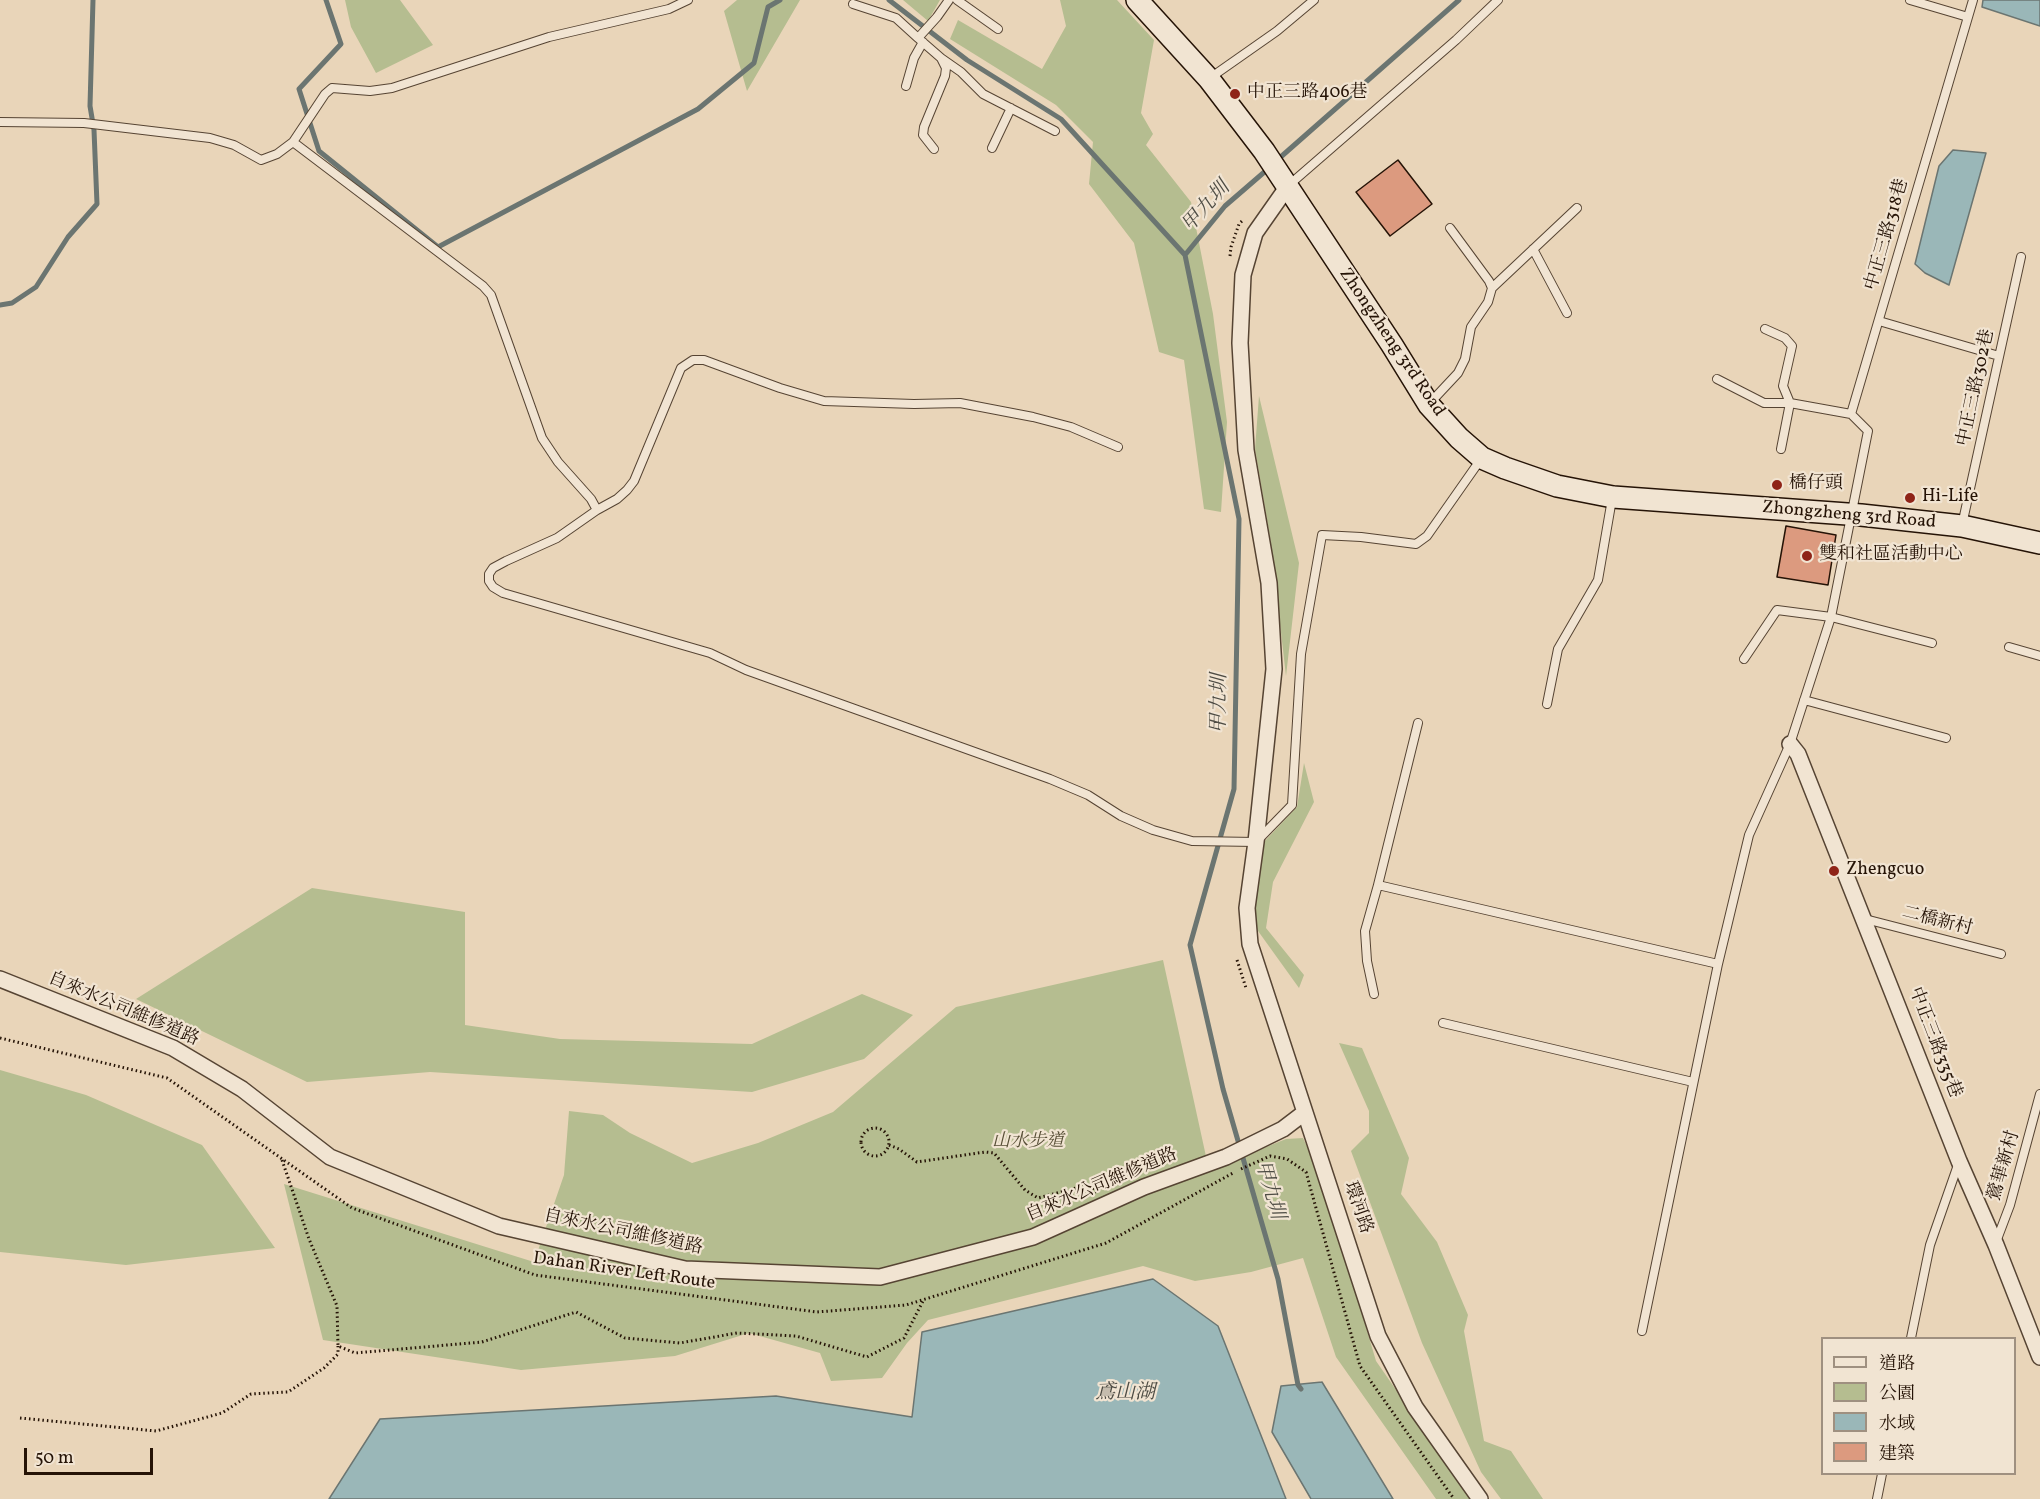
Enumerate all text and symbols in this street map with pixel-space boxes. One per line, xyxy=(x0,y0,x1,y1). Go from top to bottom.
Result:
place label: 中正三路406巷 xyxy=(1247,83,1368,105)
marker: 中正三路406巷 xyxy=(1228,87,1242,101)
street label: 中正三路318巷 xyxy=(1862,177,1914,293)
water label: 甲九圳 xyxy=(1178,178,1236,238)
street label: Zhongzheng 3rd Road xyxy=(1333,265,1449,421)
street label: 中正三路302巷 xyxy=(1954,327,2000,449)
place label: 橋仔頭 xyxy=(1789,474,1843,496)
marker: 橋仔頭 xyxy=(1770,478,1784,492)
place label: Hi-Life xyxy=(1922,487,1978,509)
marker: Hi-Life xyxy=(1903,491,1917,505)
street label: Zhongzheng 3rd Road xyxy=(1761,498,1937,534)
place label: 雙和社區活動中心 xyxy=(1819,545,1963,567)
marker: 雙和社區活動中心 xyxy=(1800,549,1814,563)
water label: 甲九圳 xyxy=(1208,674,1234,734)
place label: Zhengcuo xyxy=(1846,860,1924,882)
marker: Zhengcuo xyxy=(1827,864,1841,878)
street label: 二橋新村 xyxy=(1899,903,1975,941)
street label: 自來水公司維修道路 xyxy=(44,968,202,1052)
street label: 中正三路335巷 xyxy=(1903,985,1965,1101)
street label: 鶯華新村 xyxy=(1985,1128,2025,1204)
park label: 山水步道 xyxy=(992,1132,1064,1154)
street label: 自來水公司維修道路 xyxy=(1023,1144,1181,1228)
water label: 甲九圳 xyxy=(1248,1158,1288,1222)
street label: 環河路 xyxy=(1338,1179,1376,1237)
street label: 自來水公司維修道路 xyxy=(542,1206,704,1260)
street label: Dahan River Left Route xyxy=(531,1249,717,1295)
legend xyxy=(1821,1337,2016,1475)
text: 道路 xyxy=(1879,1352,1915,1377)
water label: 鳶山湖 xyxy=(1095,1382,1155,1406)
text: 公園 xyxy=(1879,1382,1915,1407)
text: 水域 xyxy=(1879,1412,1915,1437)
scale bar xyxy=(27,1436,156,1474)
text: 建築 xyxy=(1879,1442,1915,1467)
text: 50 m xyxy=(35,1446,74,1471)

